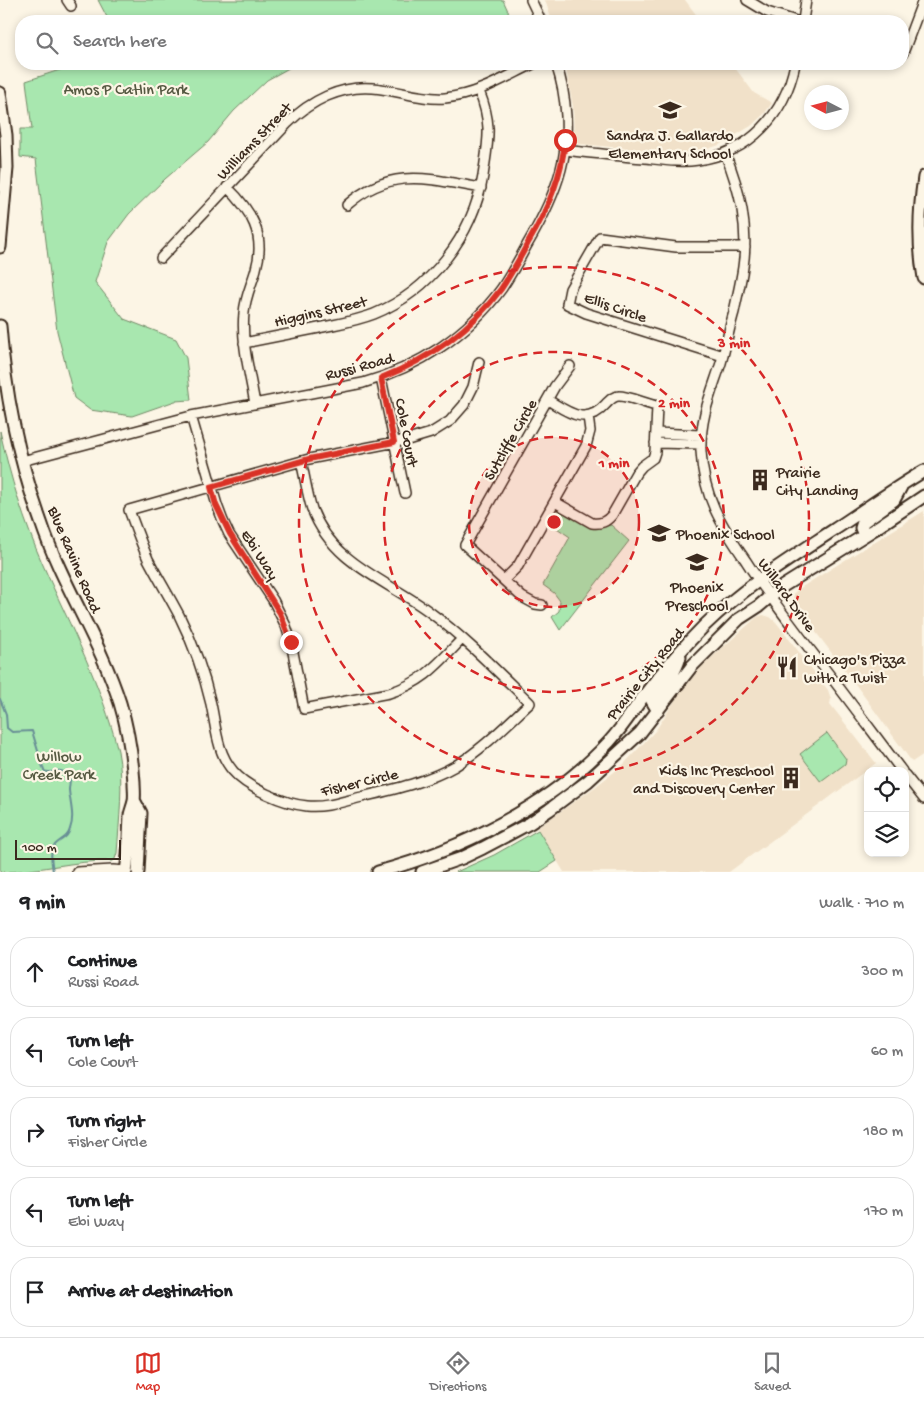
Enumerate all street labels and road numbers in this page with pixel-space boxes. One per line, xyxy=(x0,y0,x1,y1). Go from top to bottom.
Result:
street label: Williams Street xyxy=(214,99,298,185)
street label: Ellis Circle xyxy=(581,290,649,329)
street label: Higgins Street xyxy=(273,293,370,333)
street label: Russi Road xyxy=(324,350,398,387)
street label: Sutcliffe Circle xyxy=(481,396,543,485)
street label: Cole Court xyxy=(389,397,421,470)
street label: Blue Ravine Road xyxy=(41,503,104,618)
street label: Ebi Way xyxy=(235,527,281,585)
street label: Willard Drive xyxy=(752,555,819,637)
street label: Prairie City Road xyxy=(603,624,691,726)
street label: Fisher Circle xyxy=(318,766,401,803)

